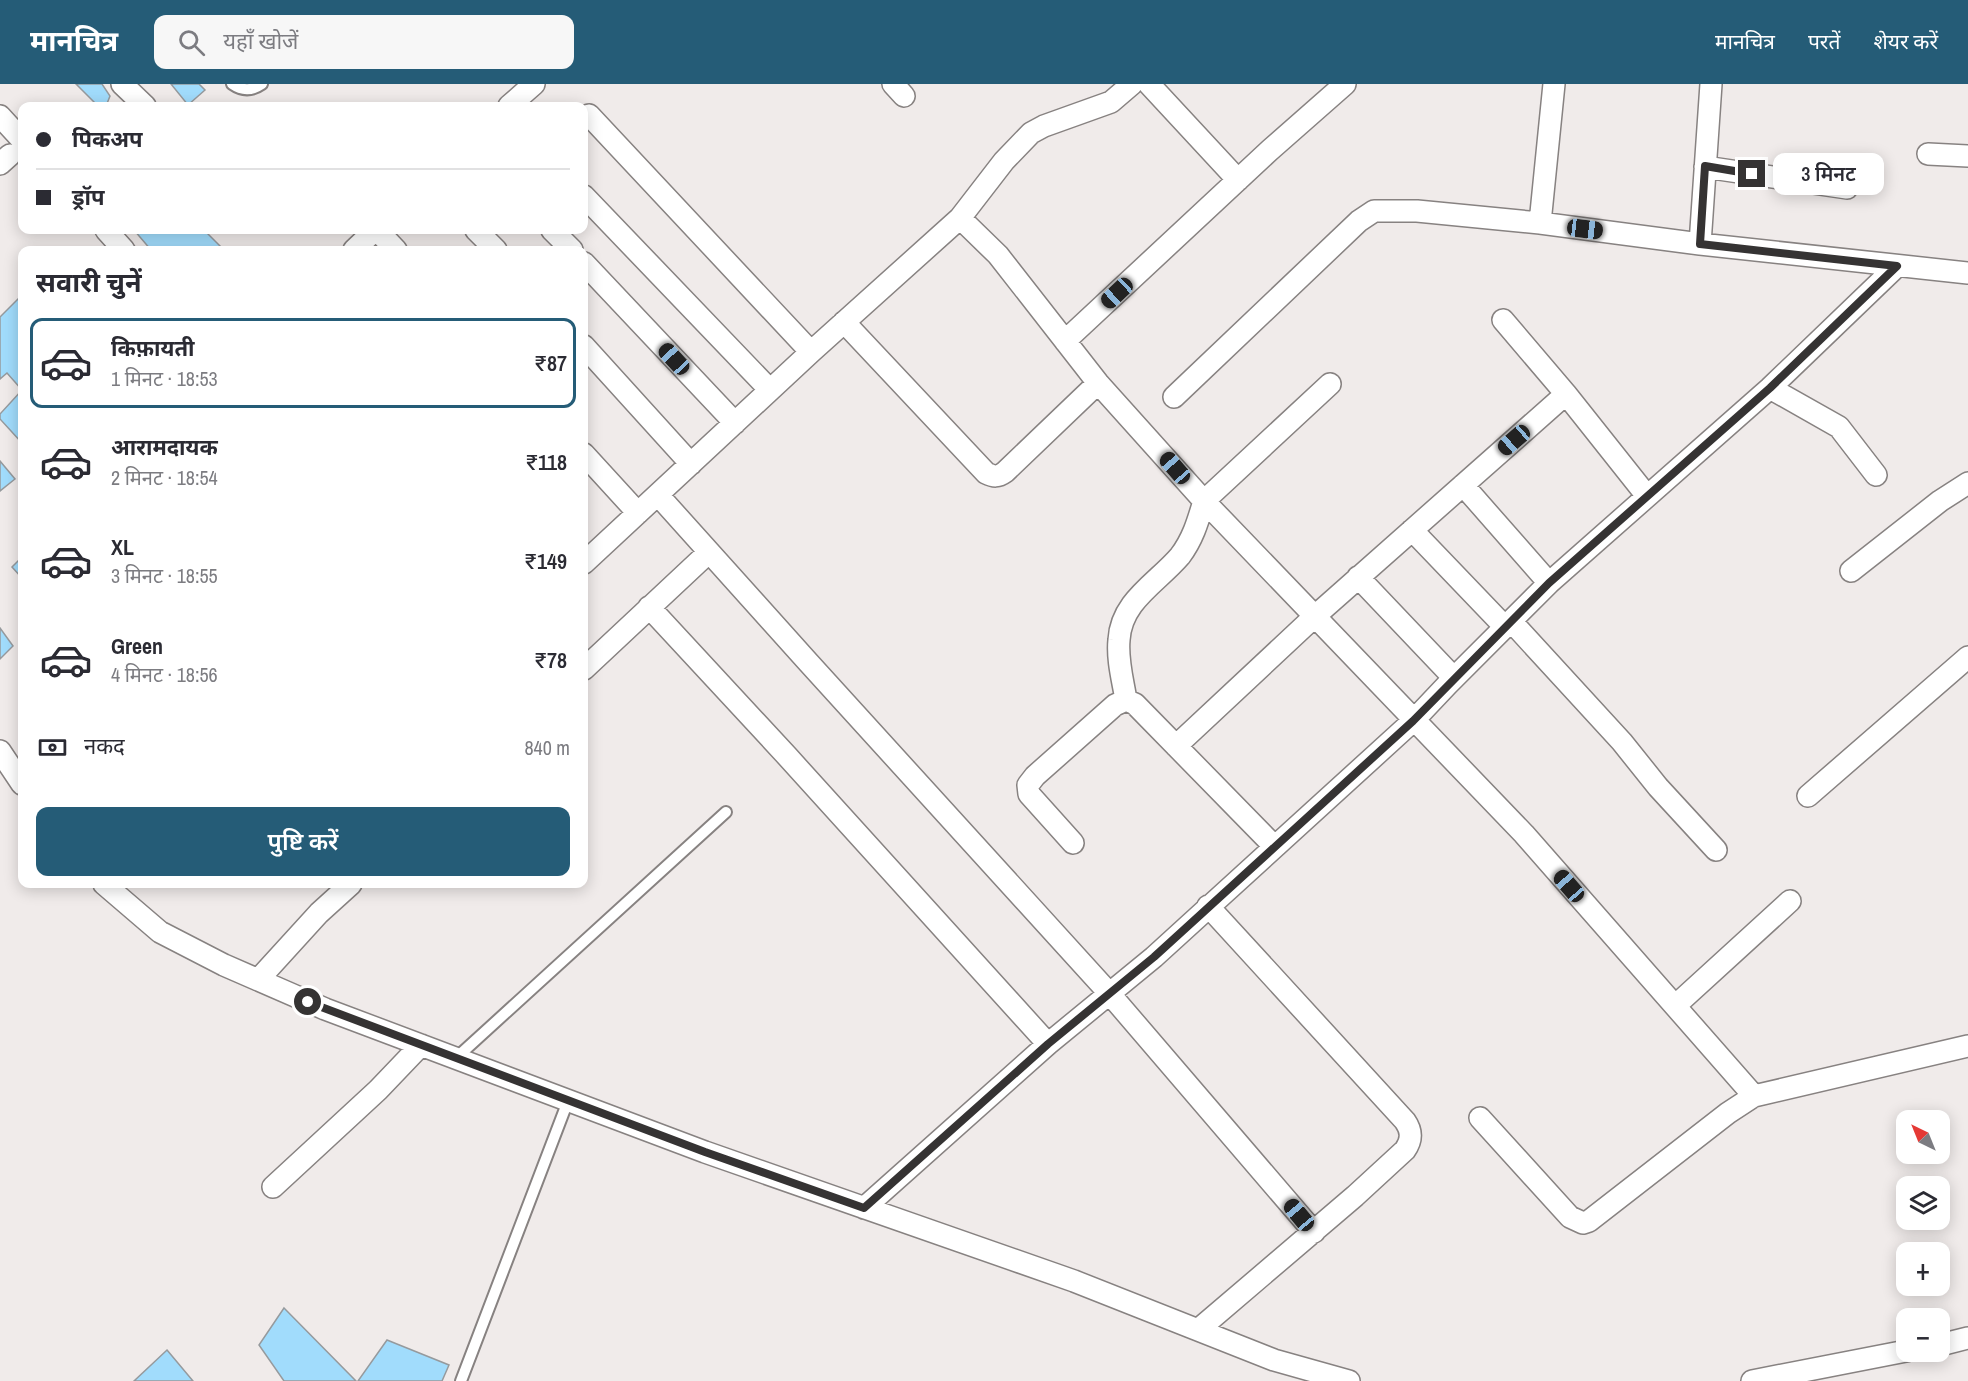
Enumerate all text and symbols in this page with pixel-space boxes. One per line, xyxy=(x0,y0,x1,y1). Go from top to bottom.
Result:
search box xyxy=(154,15,574,69)
text: मानचित्र xyxy=(30,22,118,60)
icon: search xyxy=(175,26,208,59)
text: यहाँ खोजें xyxy=(223,26,298,56)
text: मानचित्र xyxy=(1715,27,1775,56)
text: परतें xyxy=(1808,27,1840,56)
text: शेयर करें xyxy=(1873,27,1938,56)
text: पिकअप xyxy=(72,124,143,154)
callout: 3 मिनट xyxy=(1773,153,1884,195)
route end xyxy=(1738,160,1765,187)
text: 3 मिनट xyxy=(1801,160,1856,187)
text: ड्रॉप xyxy=(72,182,105,212)
car xyxy=(1566,218,1604,240)
text: सवारी चुनें xyxy=(36,264,142,300)
car xyxy=(1098,274,1136,312)
text: किफ़ायती xyxy=(111,333,195,363)
icon: car xyxy=(39,336,93,390)
car xyxy=(655,340,693,378)
text: ₹87 xyxy=(534,348,567,378)
text: 1 मिनट · 18:53 xyxy=(111,365,218,392)
car xyxy=(1495,421,1533,459)
text: आरामदायक xyxy=(111,432,218,462)
icon: car xyxy=(39,435,93,489)
text: ₹118 xyxy=(525,447,567,477)
car xyxy=(1156,449,1194,487)
text: 2 मिनट · 18:54 xyxy=(111,464,218,491)
text: XL xyxy=(111,532,134,562)
icon: car xyxy=(39,534,93,588)
text: ₹149 xyxy=(524,546,567,576)
text: 3 मिनट · 18:55 xyxy=(111,562,218,589)
text: Green xyxy=(111,631,163,661)
icon: car xyxy=(39,633,93,687)
text: ₹78 xyxy=(534,645,567,675)
text: 4 मिनट · 18:56 xyxy=(111,661,218,688)
icon: cash xyxy=(36,731,69,764)
text: नकद xyxy=(84,731,125,761)
text: 840 m xyxy=(524,734,570,761)
button: पुष्टि करें xyxy=(36,807,570,876)
car xyxy=(1550,867,1588,905)
route start xyxy=(294,988,321,1015)
north arrow xyxy=(1896,1110,1950,1164)
map controls xyxy=(1896,1110,1950,1362)
button: layers xyxy=(1896,1176,1950,1230)
car xyxy=(1281,1195,1317,1235)
button: + xyxy=(1896,1242,1950,1296)
button: − xyxy=(1896,1308,1950,1362)

